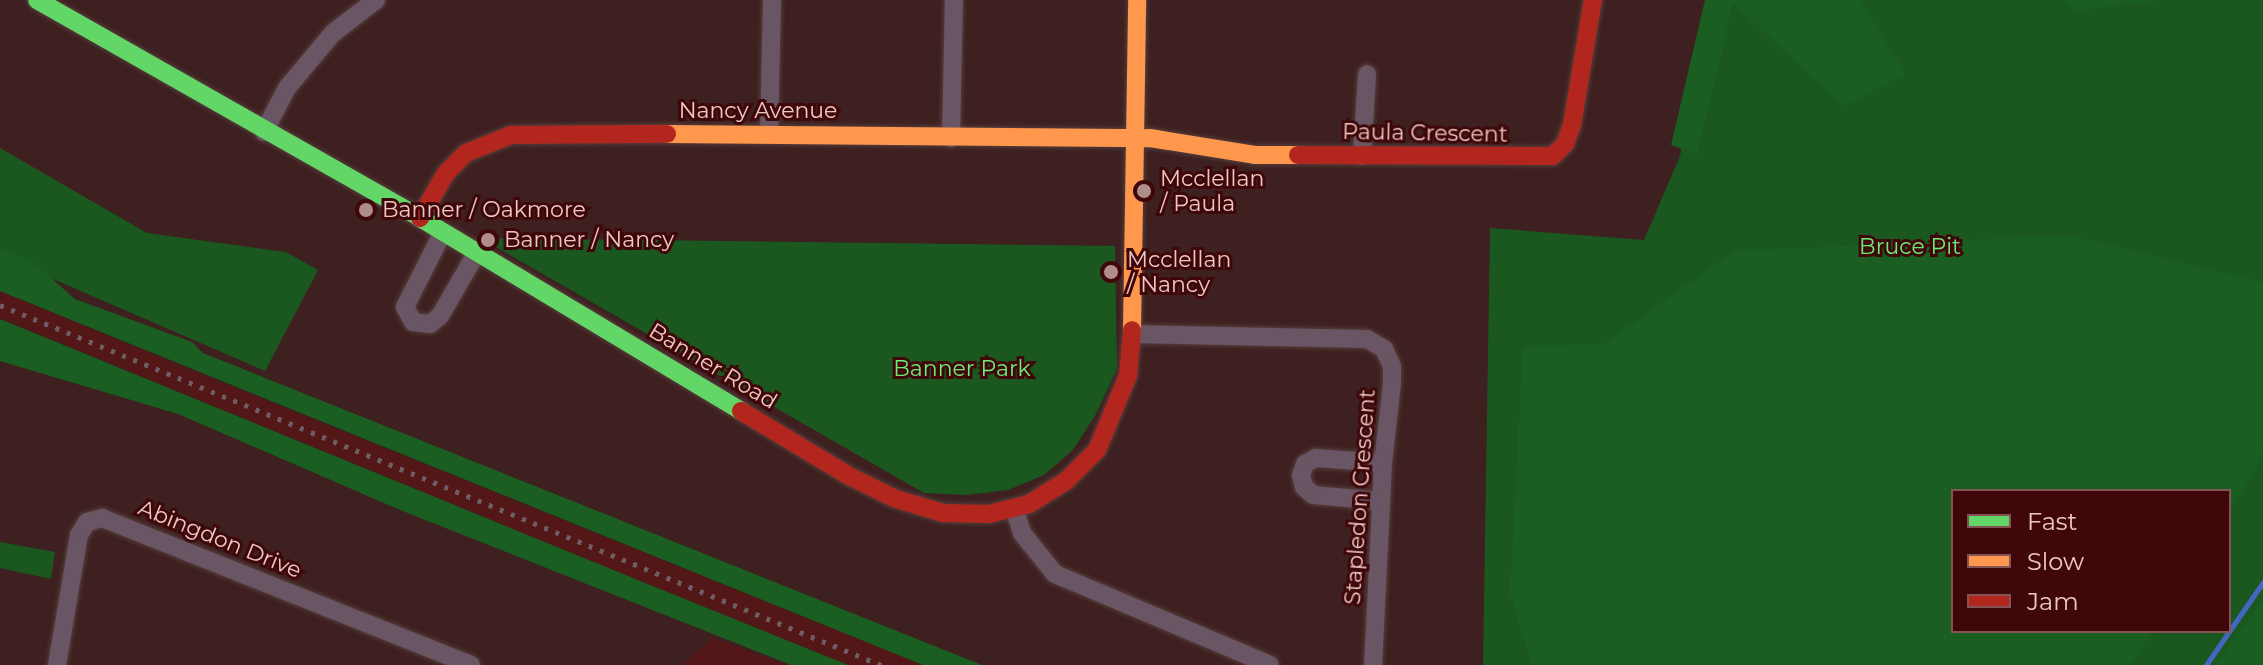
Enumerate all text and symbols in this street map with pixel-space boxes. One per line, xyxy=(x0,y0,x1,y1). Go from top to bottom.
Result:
street label: Nancy Avenue xyxy=(679,98,837,124)
street label: Paula Crescent xyxy=(1342,118,1508,148)
place label: Mcclellan / Paula xyxy=(1160,165,1264,216)
marker: Mcclellan / Paula xyxy=(1135,182,1153,200)
place label: Banner / Oakmore xyxy=(382,197,586,223)
marker: Banner / Oakmore xyxy=(357,201,375,219)
place label: Banner / Nancy xyxy=(504,227,674,253)
marker: Banner / Nancy xyxy=(479,231,497,249)
park label: Bruce Pit xyxy=(1859,234,1961,260)
place label: Mcclellan / Nancy xyxy=(1127,246,1231,298)
marker: Mcclellan / Nancy xyxy=(1102,263,1120,281)
street label: Banner Road xyxy=(644,317,782,415)
park label: Banner Park xyxy=(893,356,1031,382)
street label: Stapledon Crescent xyxy=(1339,388,1381,606)
legend xyxy=(1951,489,2231,633)
street label: Abingdon Drive xyxy=(135,494,305,584)
text: Fast xyxy=(2027,507,2077,536)
text: Slow xyxy=(2027,547,2084,576)
text: Jam xyxy=(2027,587,2079,616)

